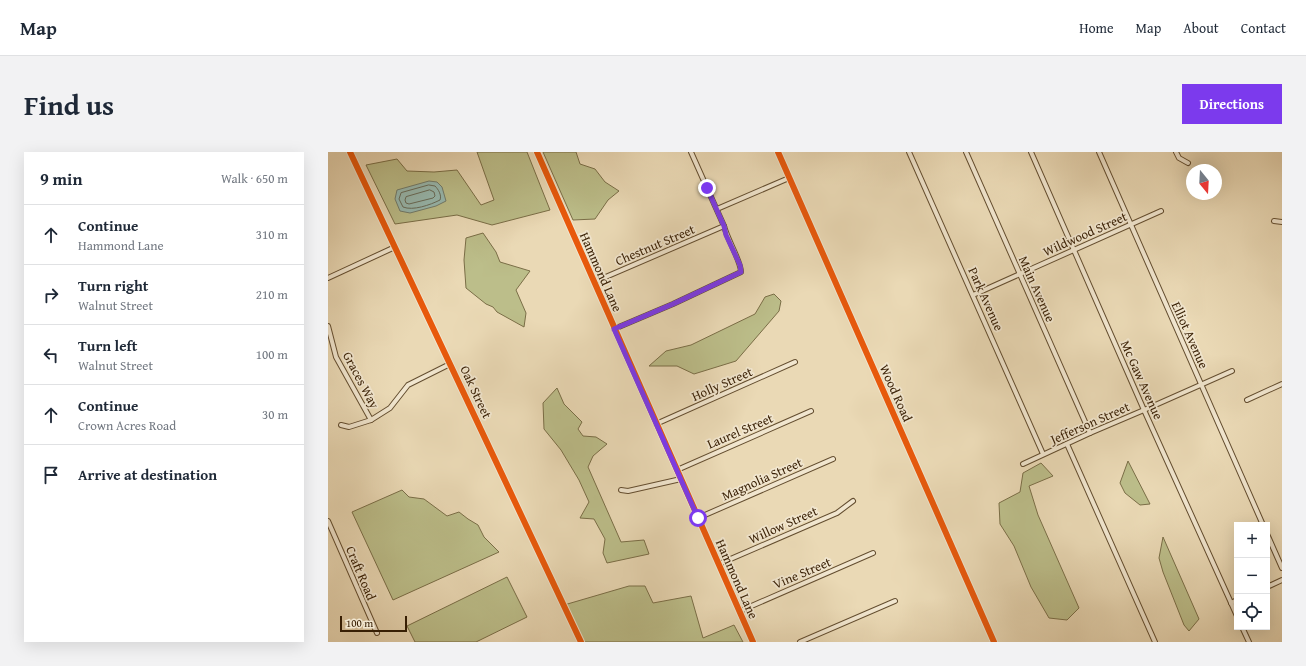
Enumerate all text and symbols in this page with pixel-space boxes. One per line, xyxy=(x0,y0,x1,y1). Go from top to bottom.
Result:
text: Map xyxy=(20,14,57,42)
text: Home xyxy=(1079,18,1114,38)
text: Map xyxy=(1136,18,1161,38)
text: About xyxy=(1183,18,1219,38)
text: Contact xyxy=(1241,18,1286,38)
text: Find us xyxy=(24,84,114,125)
button: Directions xyxy=(1182,84,1282,124)
north arrow xyxy=(1186,164,1222,200)
text: 9 min xyxy=(40,166,82,191)
text: Walk · 650 m xyxy=(221,169,288,188)
route end xyxy=(698,179,716,197)
street label: Wildwood Street xyxy=(1040,207,1130,261)
text: Continue xyxy=(78,215,139,236)
street label: Chestnut Street xyxy=(612,220,698,270)
icon: ahead xyxy=(40,224,62,246)
text: 310 m xyxy=(256,225,288,244)
street label: Hammond Lane xyxy=(575,229,627,315)
text: Hammond Lane xyxy=(78,236,164,255)
street label: Main Avenue xyxy=(1014,253,1060,325)
street label: Park Avenue xyxy=(964,264,1008,334)
text: Turn right xyxy=(78,275,149,296)
icon: right xyxy=(40,284,62,306)
text: 210 m xyxy=(256,285,288,304)
text: Walnut Street xyxy=(78,296,153,315)
street label: Elliot Avenue xyxy=(1167,298,1213,372)
text: Turn left xyxy=(78,335,137,356)
street label: Mc Gaw Avenue xyxy=(1116,337,1168,423)
icon: left xyxy=(40,344,62,366)
text: 100 m xyxy=(256,345,288,364)
street label: Graces Way xyxy=(338,348,384,412)
text: Walnut Street xyxy=(78,356,153,375)
street label: Wood Road xyxy=(875,361,917,425)
street label: Oak Street xyxy=(455,362,497,422)
street label: Holly Street xyxy=(689,362,756,406)
text: Continue xyxy=(78,395,139,416)
street label: Jefferson Street xyxy=(1046,397,1133,450)
icon: ahead xyxy=(40,404,62,426)
text: 30 m xyxy=(262,405,288,424)
street label: Laurel Street xyxy=(704,408,776,453)
text: Crown Acres Road xyxy=(78,416,176,435)
street label: Magnolia Street xyxy=(719,453,806,505)
icon: arrive xyxy=(40,464,62,486)
text: Arrive at destination xyxy=(78,464,217,485)
street label: Willow Street xyxy=(746,501,821,549)
route start xyxy=(689,509,707,527)
map controls xyxy=(1234,522,1270,630)
button: + xyxy=(1234,522,1270,558)
street label: Hammond Lane xyxy=(711,536,763,622)
street label: Craft Road xyxy=(341,543,381,603)
street label: Vine Street xyxy=(770,552,834,594)
button: − xyxy=(1234,558,1270,594)
button: locate xyxy=(1234,594,1270,630)
scale bar xyxy=(340,614,407,633)
text: 100 m xyxy=(346,615,373,631)

